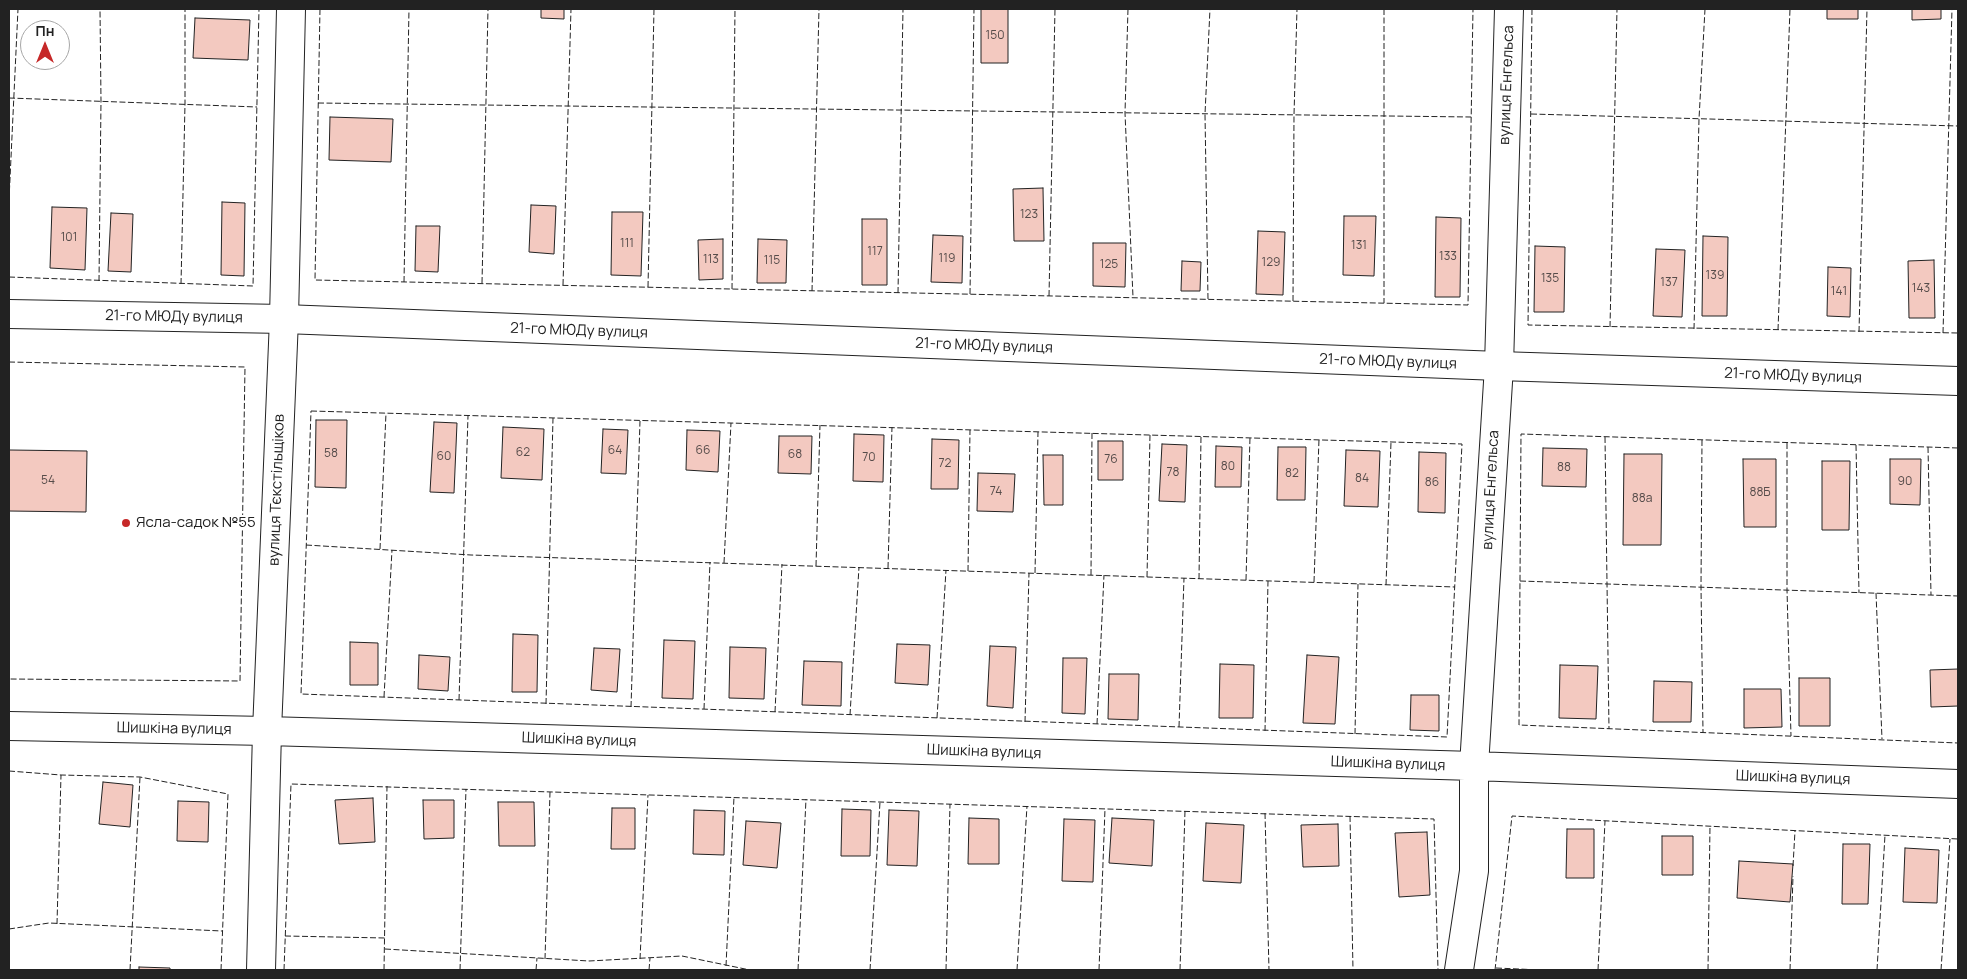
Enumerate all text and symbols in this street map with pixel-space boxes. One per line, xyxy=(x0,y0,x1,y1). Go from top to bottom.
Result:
north arrow xyxy=(20,20,70,70)
text: Пн xyxy=(36,21,54,40)
street label: вулиця Енгельса xyxy=(1496,25,1518,145)
house number: 150 xyxy=(986,29,1004,43)
house number: 123 xyxy=(1020,208,1038,222)
house number: 101 xyxy=(61,231,77,245)
house number: 111 xyxy=(620,237,634,251)
house number: 131 xyxy=(1351,239,1367,253)
house number: 117 xyxy=(867,245,883,259)
house number: 133 xyxy=(1439,250,1457,264)
house number: 119 xyxy=(939,252,955,266)
house number: 113 xyxy=(703,253,719,267)
house number: 115 xyxy=(764,254,780,268)
house number: 129 xyxy=(1262,256,1280,270)
house number: 125 xyxy=(1100,258,1118,272)
house number: 139 xyxy=(1706,269,1724,283)
house number: 135 xyxy=(1541,272,1559,286)
house number: 137 xyxy=(1660,276,1678,290)
house number: 143 xyxy=(1912,282,1930,296)
house number: 141 xyxy=(1831,285,1847,299)
street label: 21-го МЮДу вулиця xyxy=(105,307,243,327)
street label: 21-го МЮДу вулиця xyxy=(510,320,648,342)
street label: 21-го МЮДу вулиця xyxy=(915,335,1053,357)
street label: 21-го МЮДу вулиця xyxy=(1319,351,1457,373)
street label: 21-го МЮДу вулиця xyxy=(1724,365,1862,387)
street label: вулиця Тєкстільщіков xyxy=(265,414,289,566)
street label: вулиця Енгельса xyxy=(1479,430,1503,550)
house number: 64 xyxy=(608,444,622,458)
house number: 66 xyxy=(696,444,710,458)
house number: 62 xyxy=(516,446,530,460)
house number: 58 xyxy=(324,447,338,461)
house number: 68 xyxy=(788,448,802,462)
house number: 60 xyxy=(437,450,451,464)
house number: 70 xyxy=(862,451,876,465)
house number: 76 xyxy=(1104,453,1118,467)
house number: 72 xyxy=(939,457,951,471)
house number: 80 xyxy=(1221,460,1235,474)
house number: 88 xyxy=(1557,461,1571,475)
house number: 78 xyxy=(1167,466,1179,480)
house number: 82 xyxy=(1285,467,1299,481)
house number: 84 xyxy=(1355,472,1369,486)
house number: 54 xyxy=(41,474,55,488)
house number: 90 xyxy=(1898,475,1912,489)
house number: 86 xyxy=(1425,476,1439,490)
house number: 74 xyxy=(990,485,1002,499)
house number: 88Б xyxy=(1749,486,1771,500)
house number: 88а xyxy=(1632,492,1652,506)
place label: Ясла-садок №55 xyxy=(136,514,256,532)
marker: Ясла-садок №55 xyxy=(120,517,132,529)
street label: Шишкіна вулиця xyxy=(116,719,232,739)
street label: Шишкіна вулиця xyxy=(521,729,637,751)
street label: Шишкіна вулиця xyxy=(926,741,1042,763)
street label: Шишкіна вулиця xyxy=(1330,753,1446,775)
street label: Шишкіна вулиця xyxy=(1735,767,1851,789)

